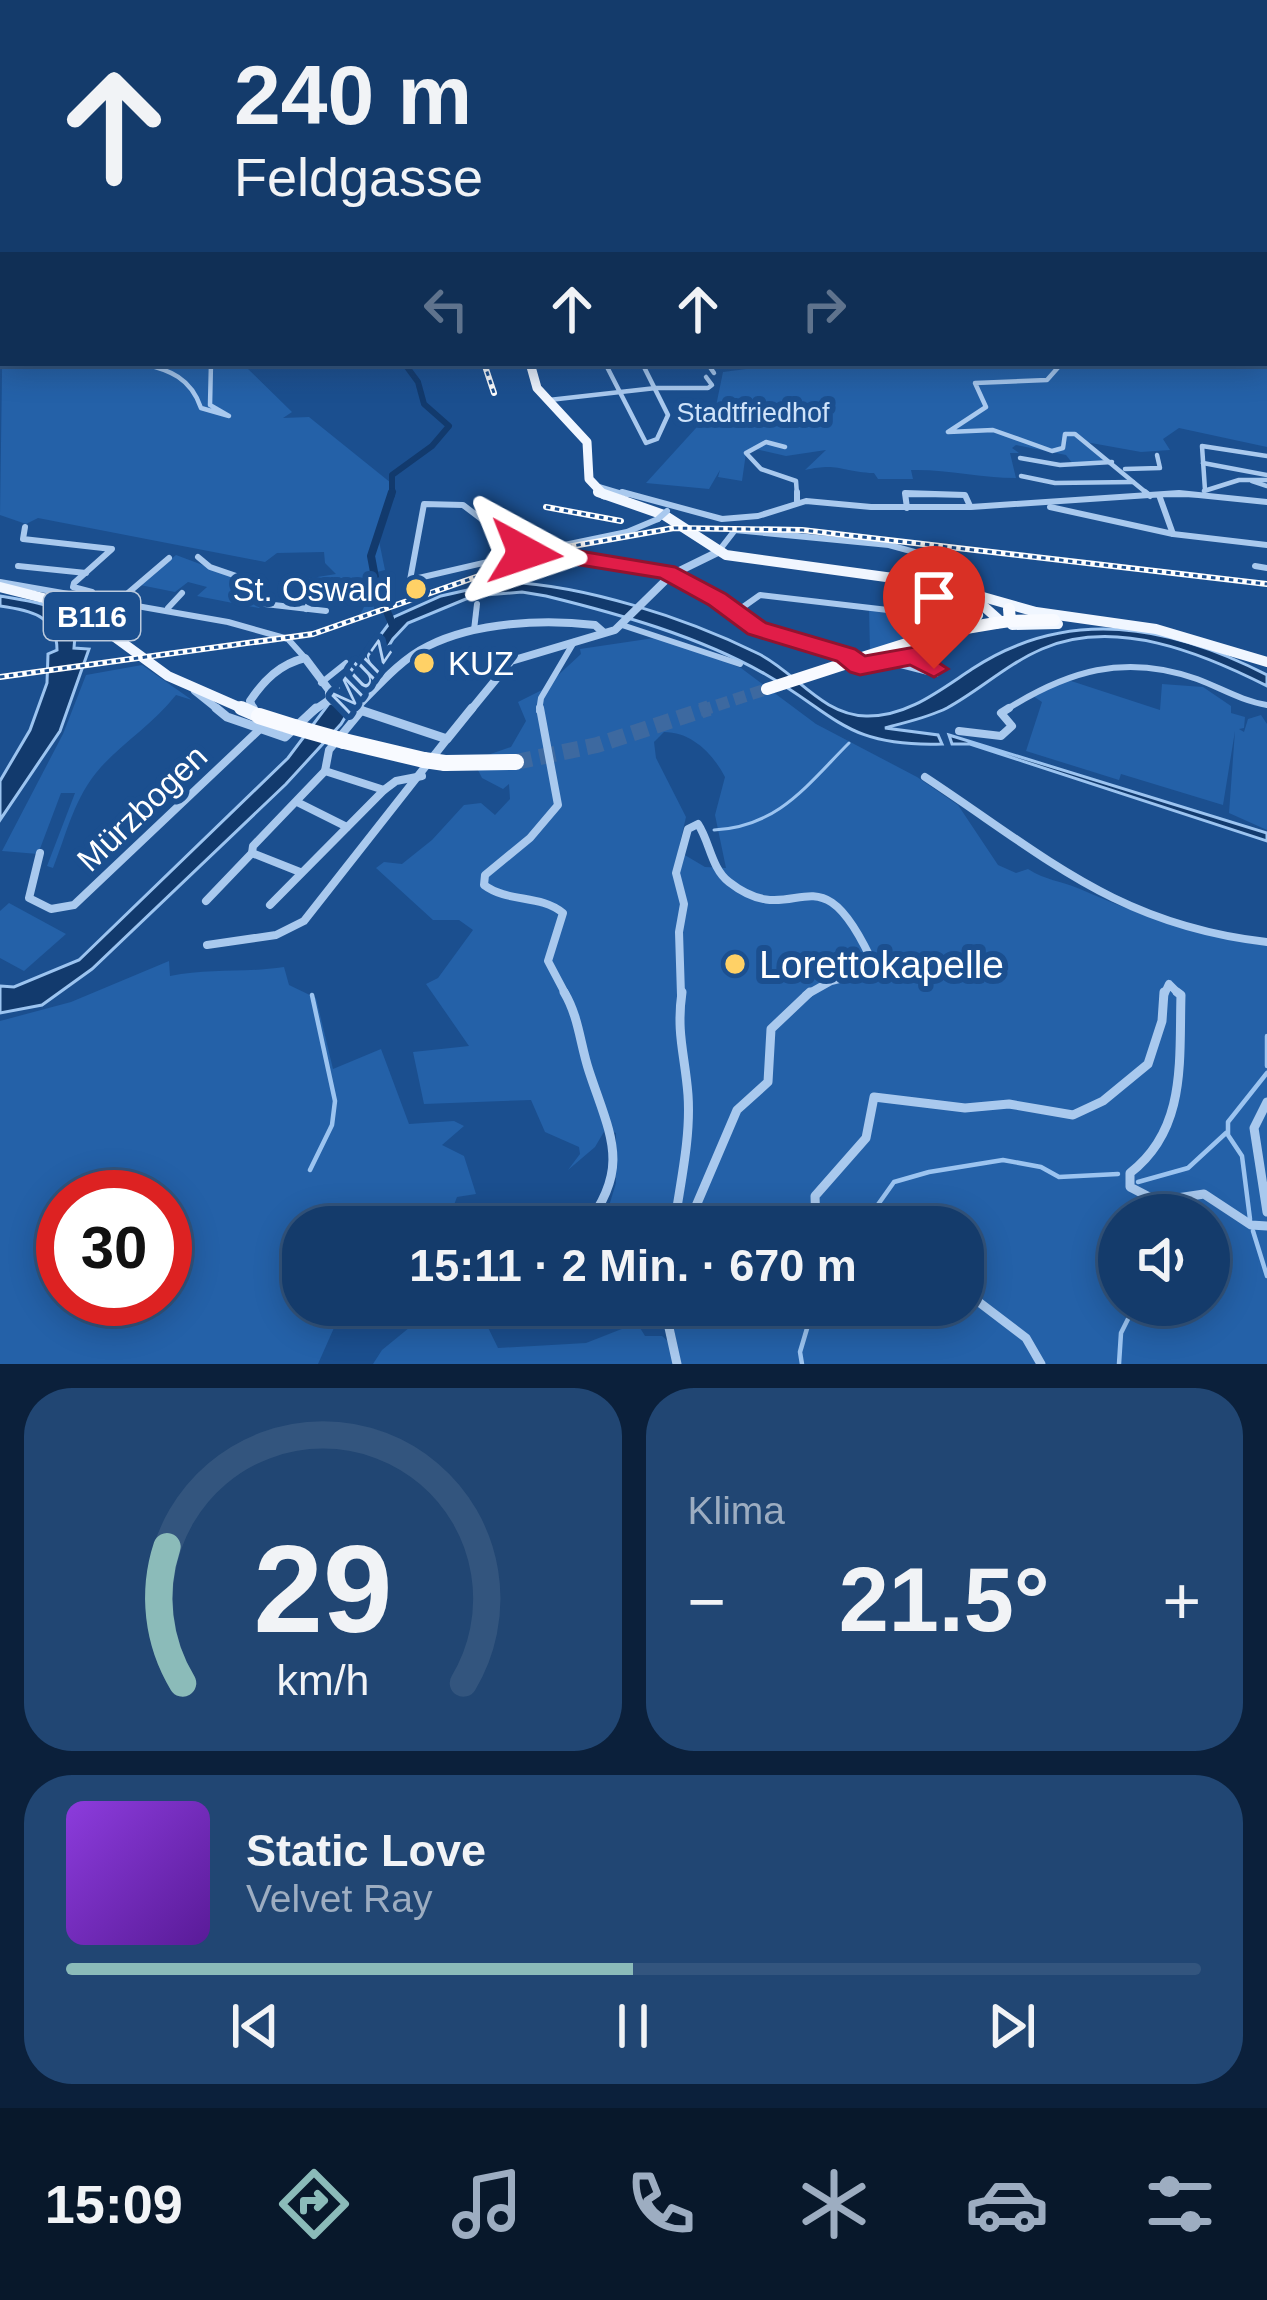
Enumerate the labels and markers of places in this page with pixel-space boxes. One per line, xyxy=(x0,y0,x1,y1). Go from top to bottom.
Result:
pin xyxy=(883,546,985,669)
place label: St. Oswald xyxy=(232,571,392,608)
marker: St. Oswald xyxy=(403,576,429,602)
place label: KUZ xyxy=(448,645,514,682)
marker: KUZ xyxy=(411,650,437,676)
place label: Lorettokapelle xyxy=(759,943,1004,986)
marker: Lorettokapelle xyxy=(722,951,748,977)

